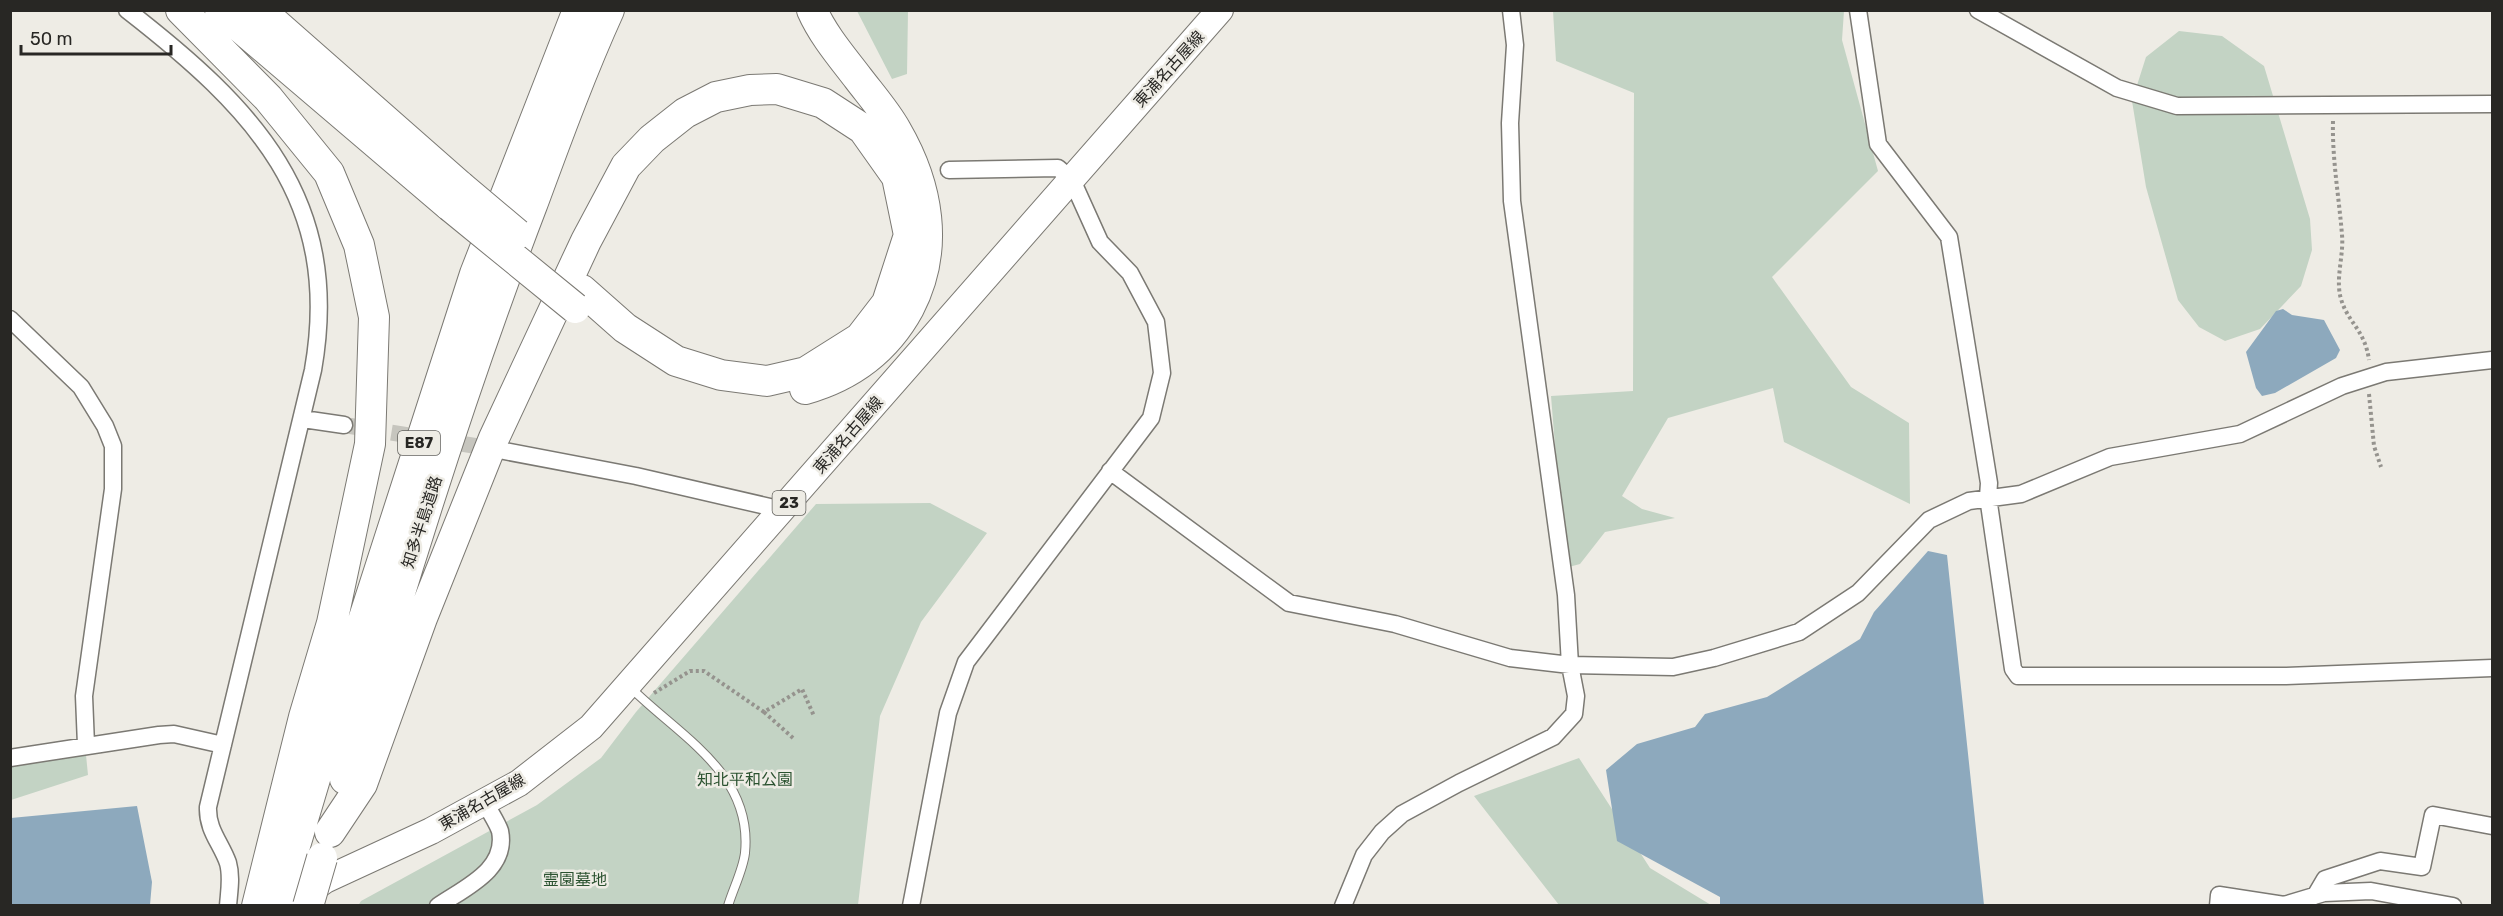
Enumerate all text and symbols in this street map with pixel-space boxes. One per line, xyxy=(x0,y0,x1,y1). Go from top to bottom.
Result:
scale bar xyxy=(21,18,171,56)
street label: 東浦名古屋線 xyxy=(1130,27,1208,111)
text: 50 m xyxy=(30,28,73,50)
street label: 東浦名古屋線 xyxy=(809,393,887,477)
road number: E87 xyxy=(398,431,440,455)
street label: 知多半島道路 xyxy=(398,473,446,571)
road number: 23 xyxy=(772,491,806,515)
street label: 東浦名古屋線 xyxy=(436,770,528,834)
park label: 知北平和公園 xyxy=(697,770,793,789)
park label: 霊園墓地 xyxy=(543,870,607,889)

